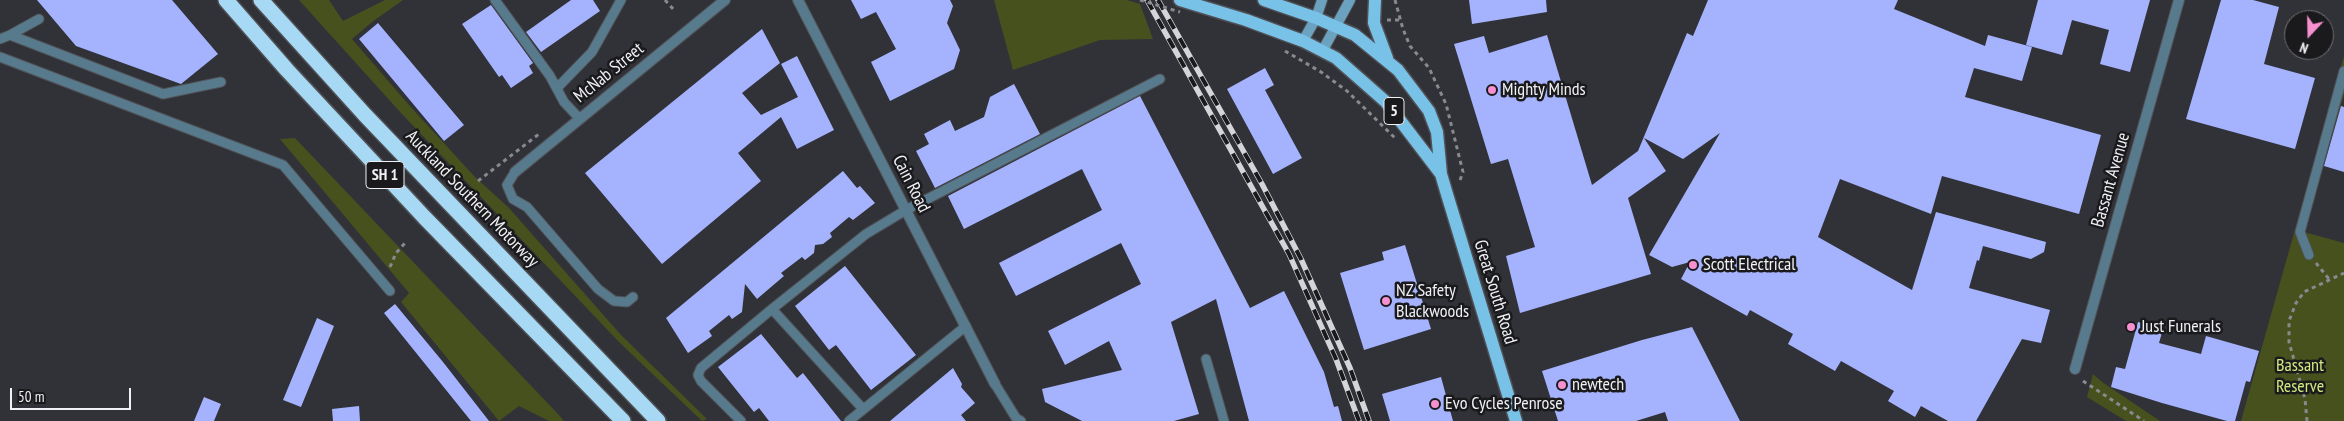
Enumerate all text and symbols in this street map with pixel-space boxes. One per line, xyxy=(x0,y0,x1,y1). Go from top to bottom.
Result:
north arrow xyxy=(2284,10,2334,60)
street label: McNab Street xyxy=(570,38,648,108)
text: N xyxy=(2297,38,2311,58)
place label: Mighty Minds xyxy=(1502,79,1586,101)
marker: Mighty Minds xyxy=(1486,84,1498,96)
road number: 5 xyxy=(1384,98,1404,124)
street label: Auckland Southern Motorway xyxy=(401,126,543,272)
street label: Bassant Avenue xyxy=(2087,130,2135,230)
street label: Cain Road xyxy=(887,152,935,216)
road number: SH 1 xyxy=(366,162,404,188)
street label: Great South Road xyxy=(1469,237,1521,347)
place label: Scott Electrical xyxy=(1703,254,1796,276)
marker: Scott Electrical xyxy=(1687,259,1699,271)
place label: NZ Safety Blackwoods xyxy=(1396,280,1469,322)
marker: NZ Safety Blackwoods xyxy=(1380,295,1392,307)
place label: Just Funerals xyxy=(2141,316,2221,338)
marker: Just Funerals xyxy=(2125,321,2137,333)
park label: Bassant Reserve xyxy=(2276,355,2324,398)
place label: newtech xyxy=(1572,374,1624,396)
scale bar xyxy=(12,378,134,410)
marker: newtech xyxy=(1556,379,1568,391)
text: 50 m xyxy=(18,387,44,406)
place label: Evo Cycles Penrose xyxy=(1445,393,1563,415)
marker: Evo Cycles Penrose xyxy=(1429,398,1441,410)

